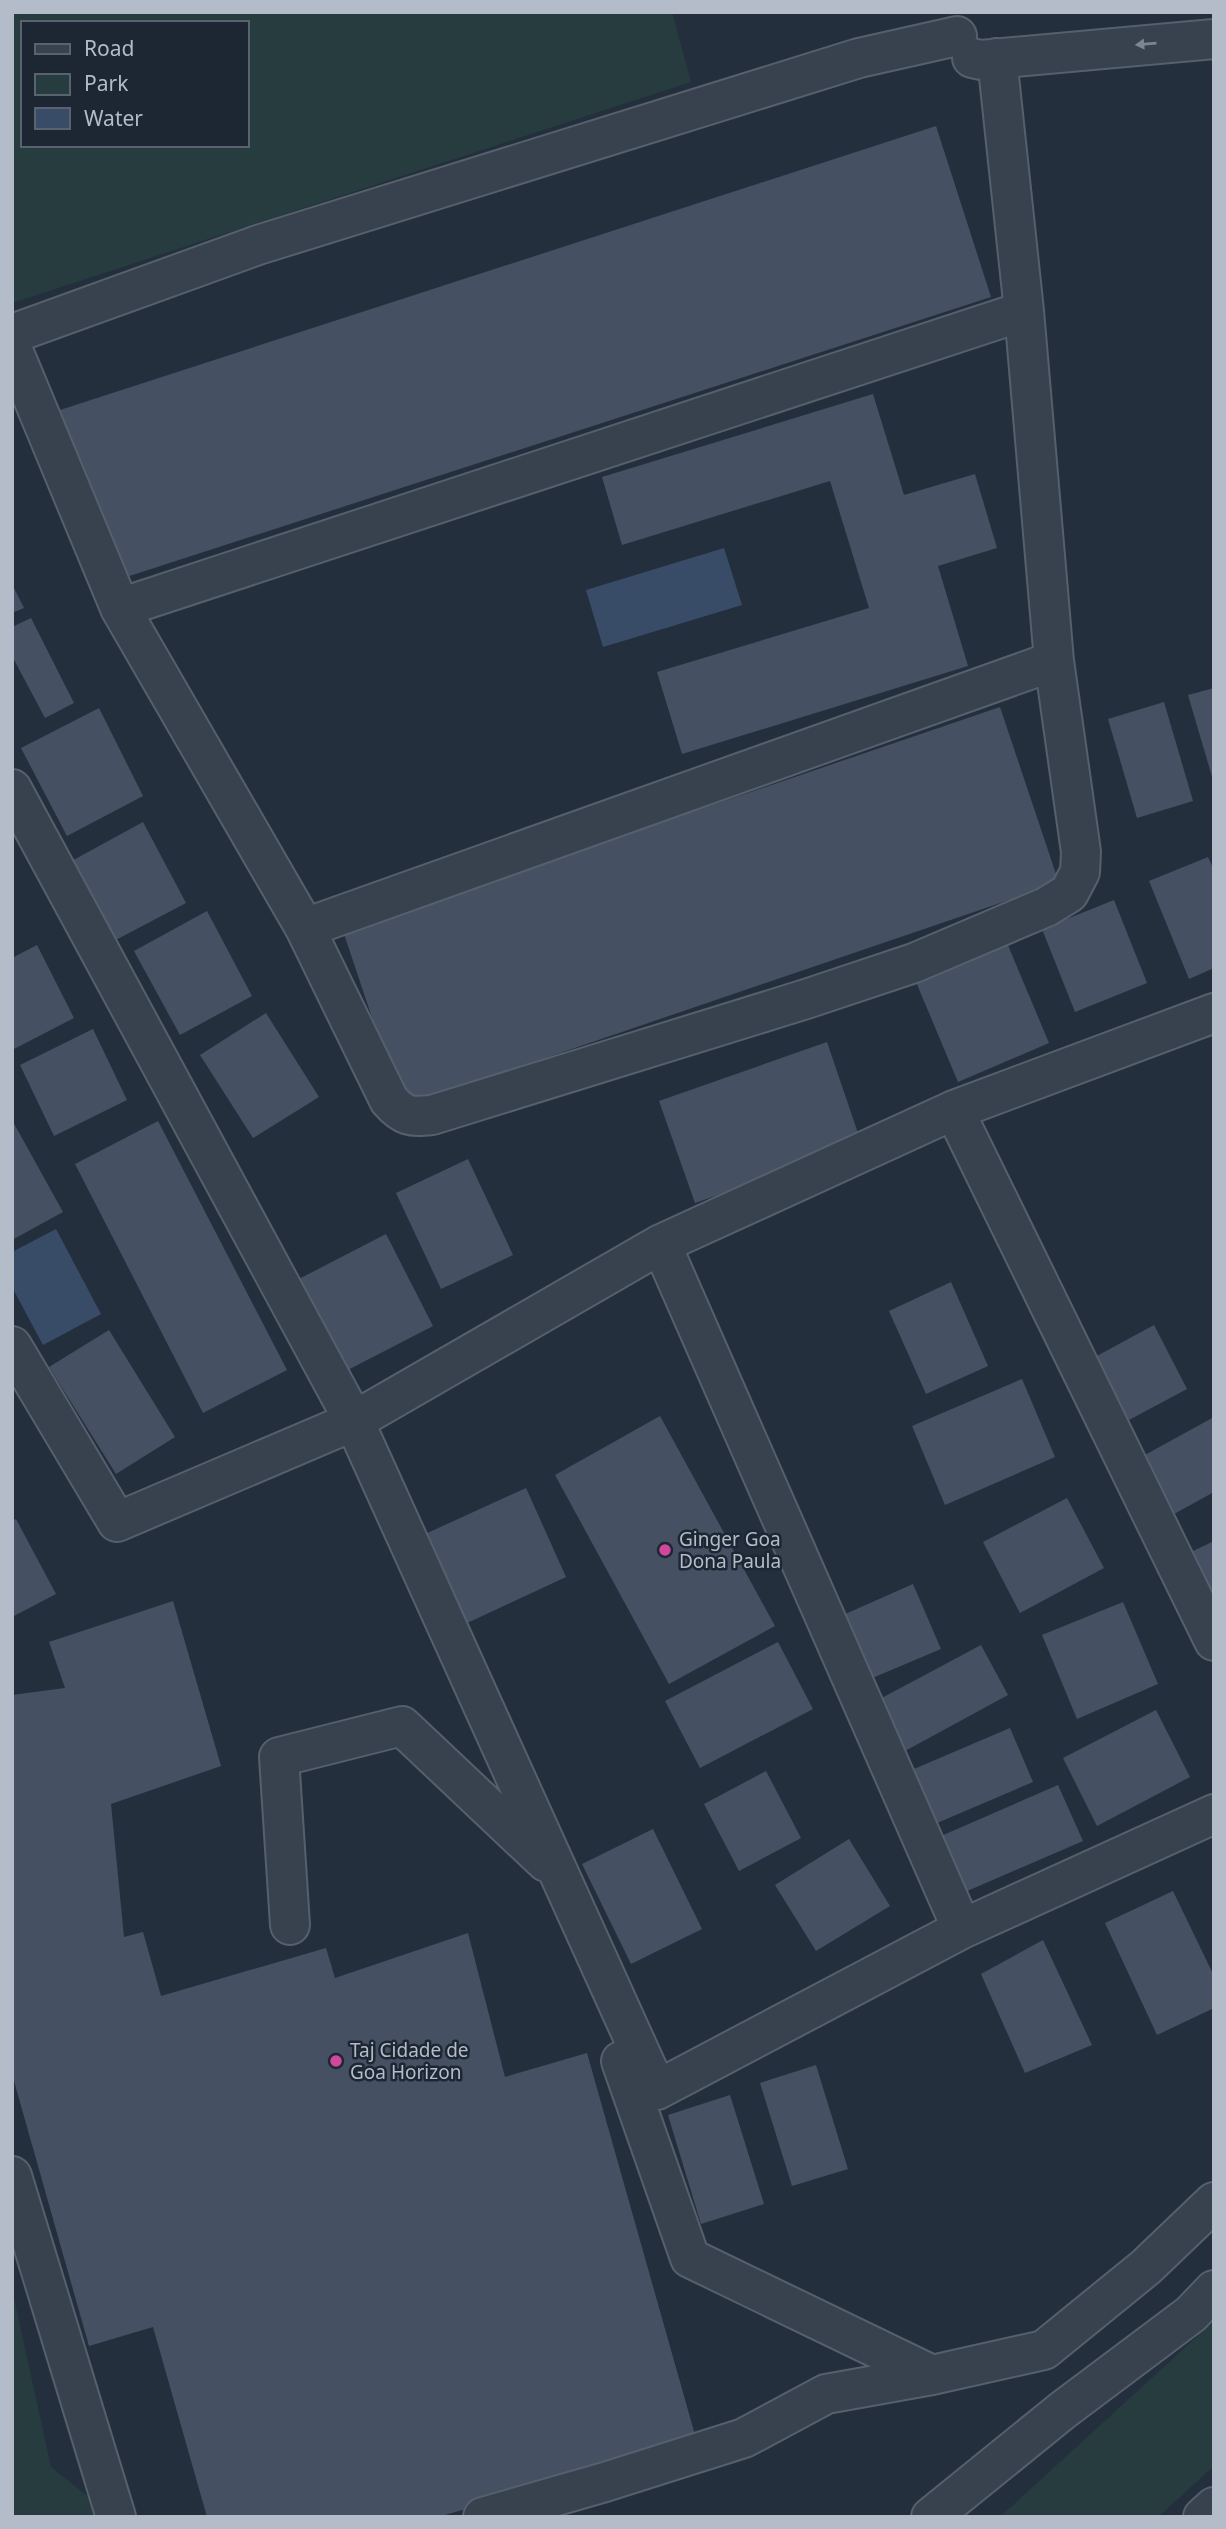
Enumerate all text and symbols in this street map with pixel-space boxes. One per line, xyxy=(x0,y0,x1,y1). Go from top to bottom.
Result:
legend xyxy=(21,21,248,147)
text: Road xyxy=(84,34,134,62)
one-way arrow xyxy=(1135,39,1157,50)
text: Park xyxy=(84,69,129,97)
text: Water xyxy=(84,104,143,132)
place label: Ginger Goa Dona Paula xyxy=(679,1526,781,1574)
marker: Ginger Goa Dona Paula xyxy=(657,1542,673,1558)
place label: Taj Cidade de Goa Horizon xyxy=(350,2037,469,2085)
marker: Taj Cidade de Goa Horizon xyxy=(328,2053,344,2069)

